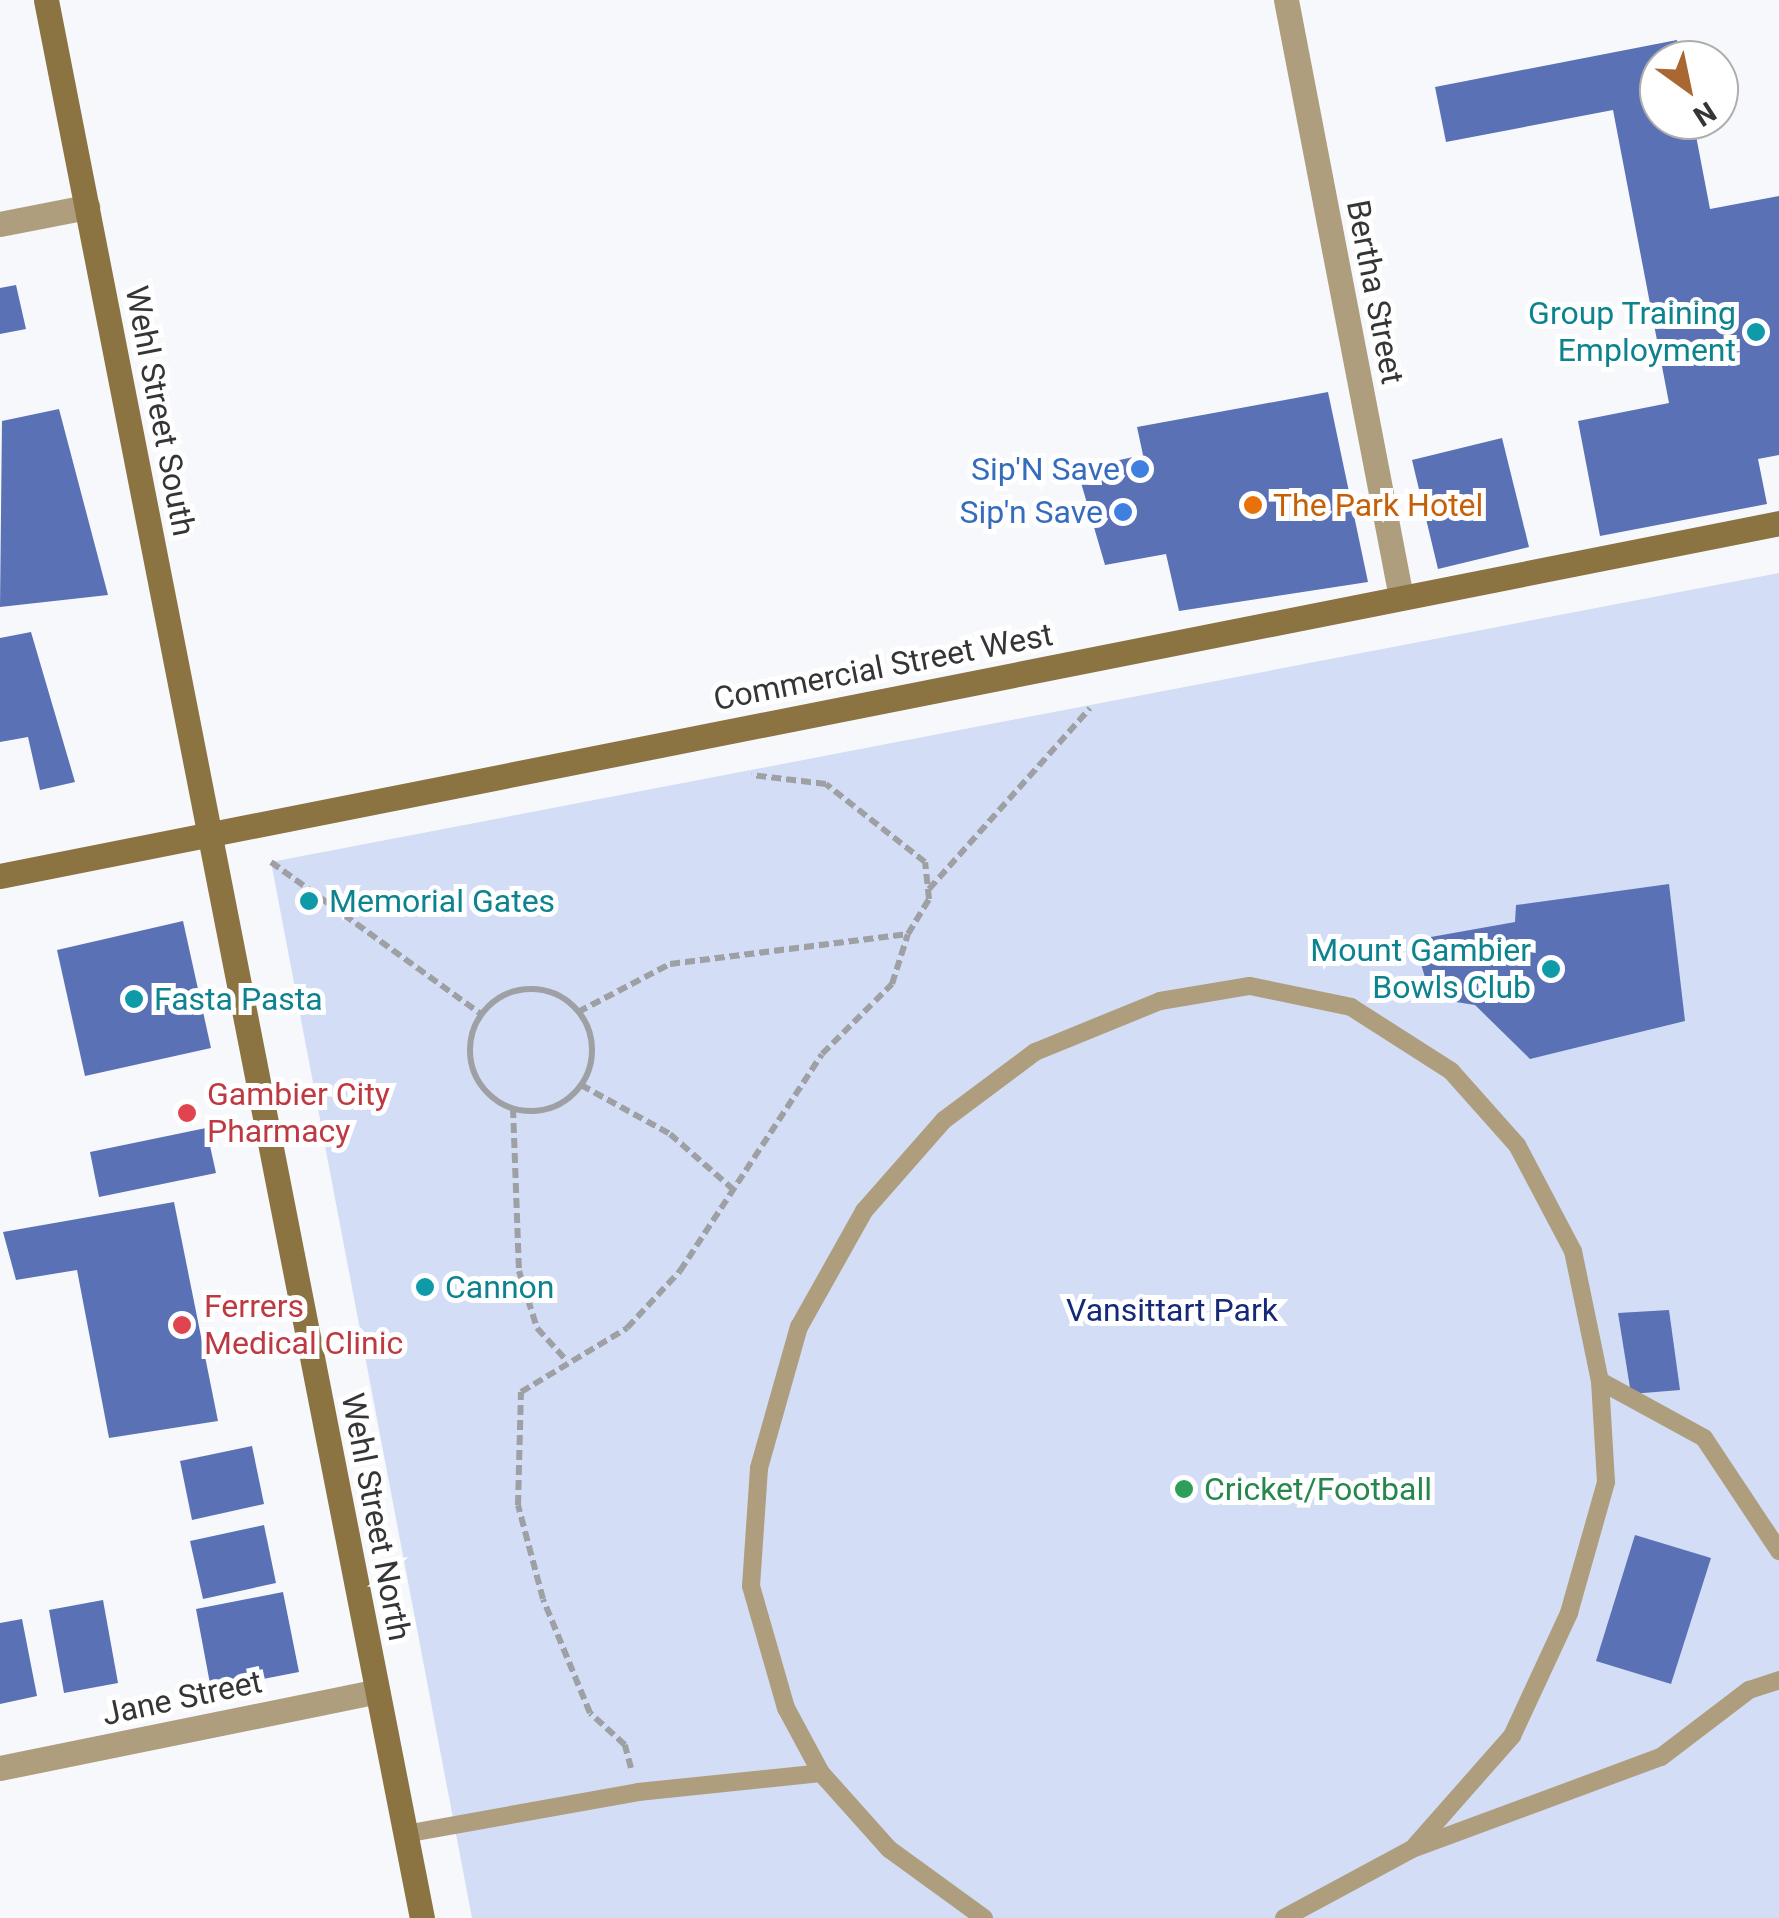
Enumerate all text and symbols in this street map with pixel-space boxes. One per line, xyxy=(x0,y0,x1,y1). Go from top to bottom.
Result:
north arrow xyxy=(1639,40,1739,140)
text: N xyxy=(1687,95,1722,133)
street label: Bertha Street xyxy=(1338,197,1412,387)
street label: Wehl Street South xyxy=(117,283,203,539)
place label: Group Training Employment xyxy=(1527,295,1736,370)
marker: Group Training Employment xyxy=(1745,321,1767,343)
place label: Sip'N Save xyxy=(971,450,1120,488)
marker: Sip'N Save xyxy=(1129,458,1151,480)
place label: The Park Hotel xyxy=(1273,486,1483,524)
place label: Sip'n Save xyxy=(959,493,1103,531)
marker: The Park Hotel xyxy=(1242,494,1264,516)
marker: Sip'n Save xyxy=(1112,501,1134,523)
street label: Commercial Street West xyxy=(710,615,1056,719)
place label: Memorial Gates xyxy=(329,882,555,920)
marker: Memorial Gates xyxy=(298,890,320,912)
place label: Mount Gambier Bowls Club xyxy=(1310,932,1531,1007)
marker: Mount Gambier Bowls Club xyxy=(1540,958,1562,980)
place label: Fasta Pasta xyxy=(154,980,323,1018)
marker: Fasta Pasta xyxy=(123,988,145,1010)
place label: Gambier City Pharmacy xyxy=(207,1076,390,1151)
marker: Gambier City Pharmacy xyxy=(176,1102,198,1124)
place label: Cannon xyxy=(445,1268,554,1306)
marker: Cannon xyxy=(414,1276,436,1298)
place label: Ferrers Medical Clinic xyxy=(204,1288,403,1363)
park label: Vansittart Park xyxy=(1066,1291,1278,1329)
marker: Ferrers Medical Clinic xyxy=(169,1312,195,1338)
street label: Wehl Street North xyxy=(333,1390,419,1644)
place label: Cricket/Football xyxy=(1204,1470,1432,1508)
marker: Cricket/Football xyxy=(1173,1478,1195,1500)
street label: Jane Street xyxy=(99,1662,265,1734)

